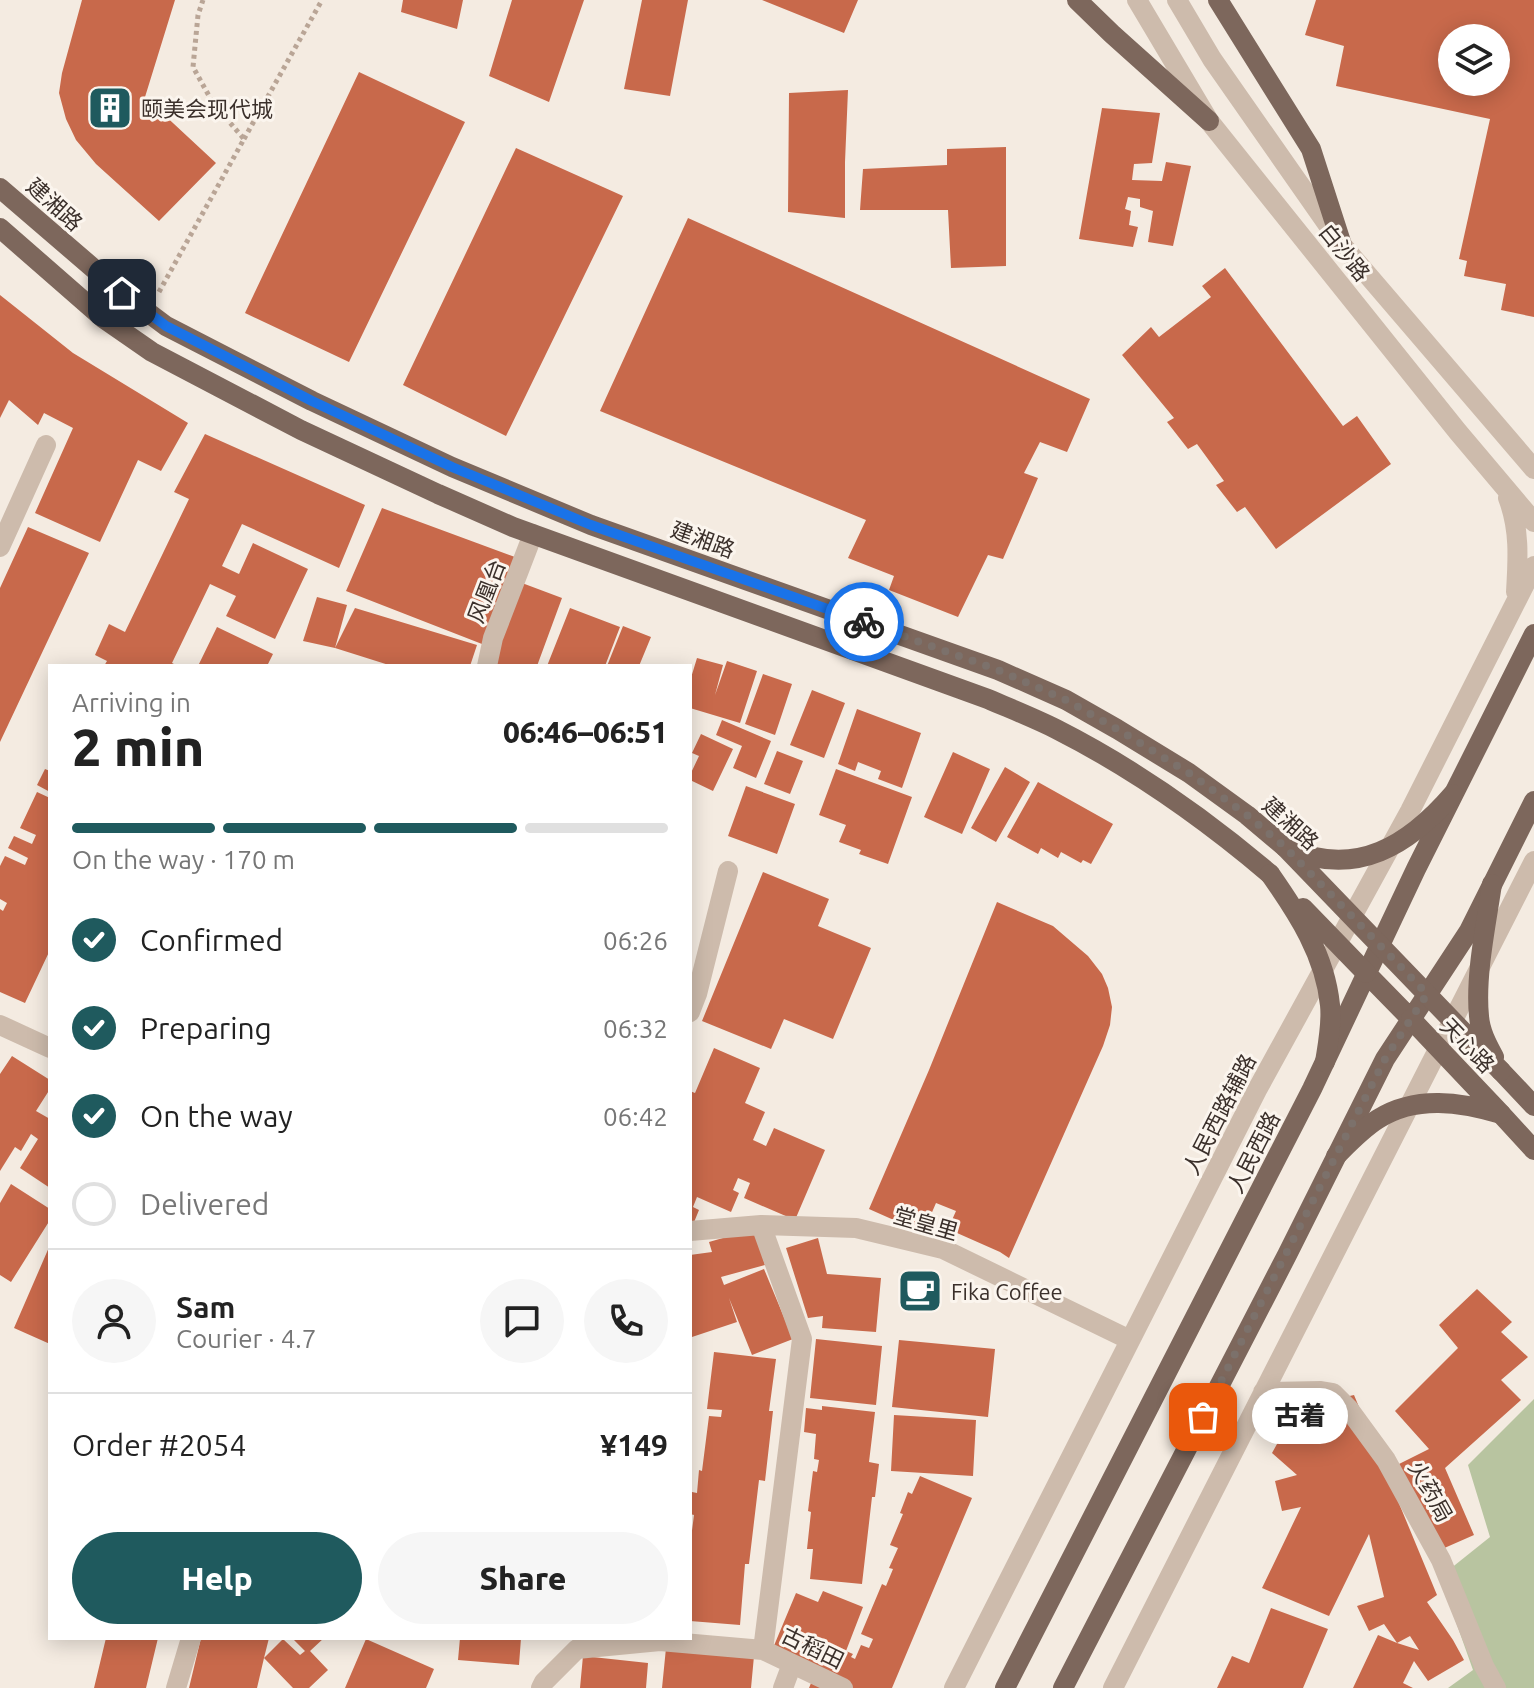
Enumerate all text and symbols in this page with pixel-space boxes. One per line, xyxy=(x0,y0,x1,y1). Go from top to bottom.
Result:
map controls xyxy=(1438,24,1510,96)
button: layers xyxy=(1438,24,1510,96)
building icon: 颐美会现代城 xyxy=(86,84,134,132)
place label: 颐美会现代城 xyxy=(141,96,273,121)
street label: 建湘路 xyxy=(22,173,88,235)
street label: 白沙路 xyxy=(1315,218,1375,286)
pin xyxy=(88,259,156,327)
icon: home xyxy=(100,271,144,315)
street label: 建湘路 xyxy=(668,516,738,562)
street label: 风凰台 xyxy=(463,556,509,626)
courier xyxy=(824,582,904,662)
icon: bike xyxy=(842,600,886,644)
text: Arriving in xyxy=(72,688,191,717)
text: 06:46–06:51 xyxy=(503,715,668,749)
text: 2 min xyxy=(72,718,204,776)
street label: 建湘路 xyxy=(1258,792,1324,854)
text: On the way · 170 m xyxy=(72,845,295,874)
icon: check xyxy=(72,918,116,962)
text: Confirmed xyxy=(140,923,283,957)
text: 06:26 xyxy=(603,926,668,955)
icon: check xyxy=(72,1006,116,1050)
text: Preparing xyxy=(140,1011,272,1045)
street label: 天心路 xyxy=(1436,1013,1500,1077)
text: 06:32 xyxy=(603,1014,668,1043)
street label: 人民西路辅路 xyxy=(1177,1049,1261,1179)
icon: check xyxy=(72,1094,116,1138)
text: On the way xyxy=(140,1099,293,1133)
text: 06:42 xyxy=(603,1102,668,1131)
street label: 人民西路 xyxy=(1221,1107,1285,1197)
text: Delivered xyxy=(140,1187,269,1221)
street label: 堂皇里 xyxy=(891,1202,961,1244)
cafe icon: Fika Coffee xyxy=(896,1267,944,1315)
button: person xyxy=(72,1279,156,1363)
button: chat xyxy=(480,1279,564,1363)
button: phone xyxy=(584,1279,668,1363)
place label: Fika Coffee xyxy=(951,1279,1063,1304)
text: Sam xyxy=(176,1290,235,1324)
text: Courier · 4.7 xyxy=(176,1324,316,1353)
pin xyxy=(1169,1383,1237,1451)
callout: 古着 xyxy=(1251,1389,1347,1445)
icon: bag xyxy=(1181,1395,1225,1439)
text: 古着 xyxy=(1274,1401,1326,1430)
text: Order #2054 xyxy=(72,1428,246,1462)
text: ¥149 xyxy=(600,1428,668,1462)
street label: 火药局 xyxy=(1404,1456,1458,1526)
button: Help xyxy=(72,1532,362,1624)
button: Share xyxy=(378,1532,668,1624)
street label: 古稻田 xyxy=(778,1621,848,1673)

